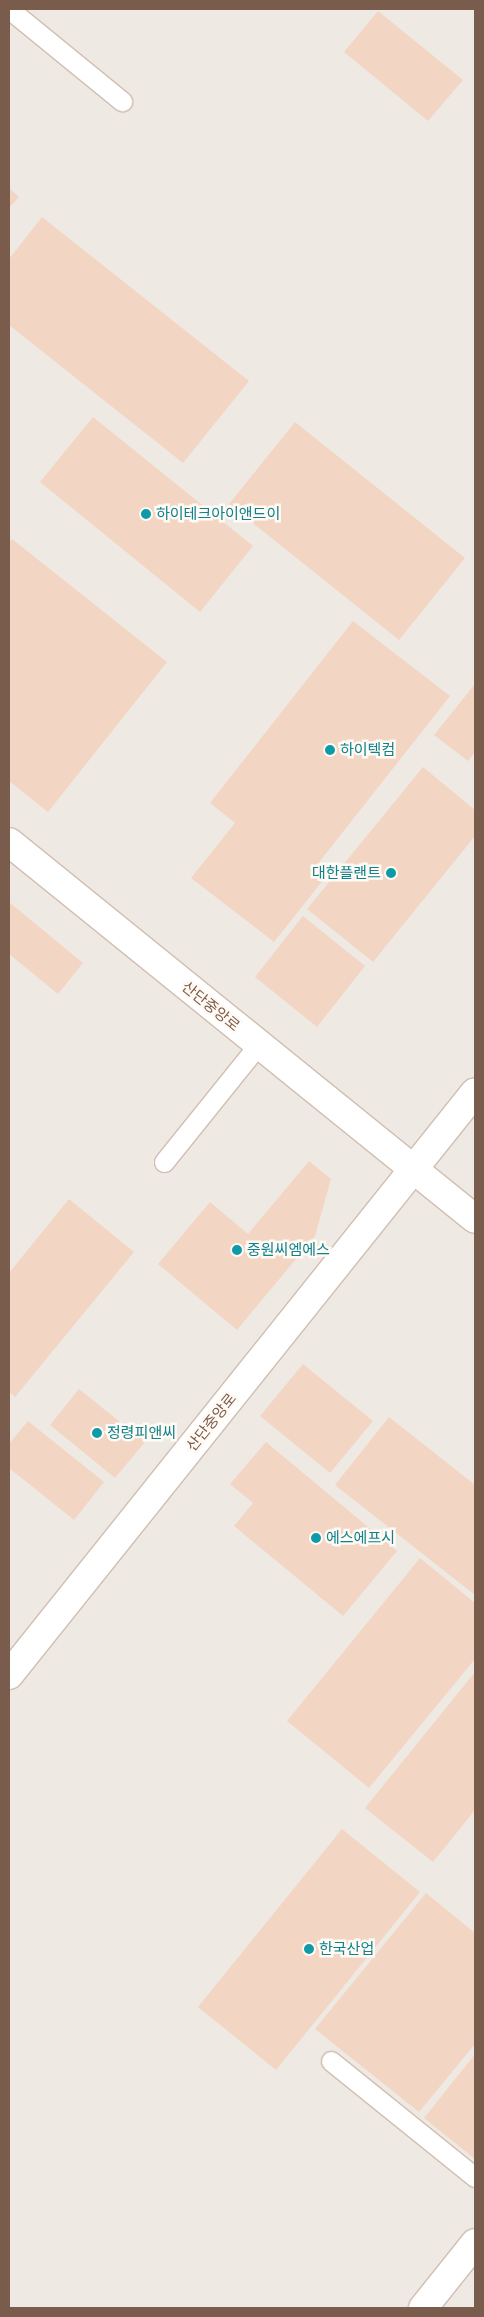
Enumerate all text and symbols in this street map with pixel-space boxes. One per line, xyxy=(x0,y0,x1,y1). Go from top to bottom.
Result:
place label: 하이테크아이앤드이 xyxy=(156,505,280,523)
marker: 하이테크아이앤드이 xyxy=(140,508,152,520)
place label: 하이텍컴 xyxy=(340,741,395,759)
marker: 하이텍컴 xyxy=(324,744,336,756)
place label: 대한플랜트 xyxy=(312,864,381,882)
marker: 대한플랜트 xyxy=(385,867,397,879)
street label: 산단중앙로 xyxy=(179,977,243,1035)
place label: 중원씨엠에스 xyxy=(247,1241,330,1259)
marker: 중원씨엠에스 xyxy=(231,1244,243,1256)
street label: 산단중앙로 xyxy=(182,1390,240,1454)
place label: 정령피앤씨 xyxy=(107,1424,176,1442)
marker: 정령피앤씨 xyxy=(91,1427,103,1439)
place label: 에스에프시 xyxy=(326,1529,395,1547)
marker: 에스에프시 xyxy=(310,1532,322,1544)
place label: 한국산업 xyxy=(319,1940,374,1958)
marker: 한국산업 xyxy=(303,1943,315,1955)

